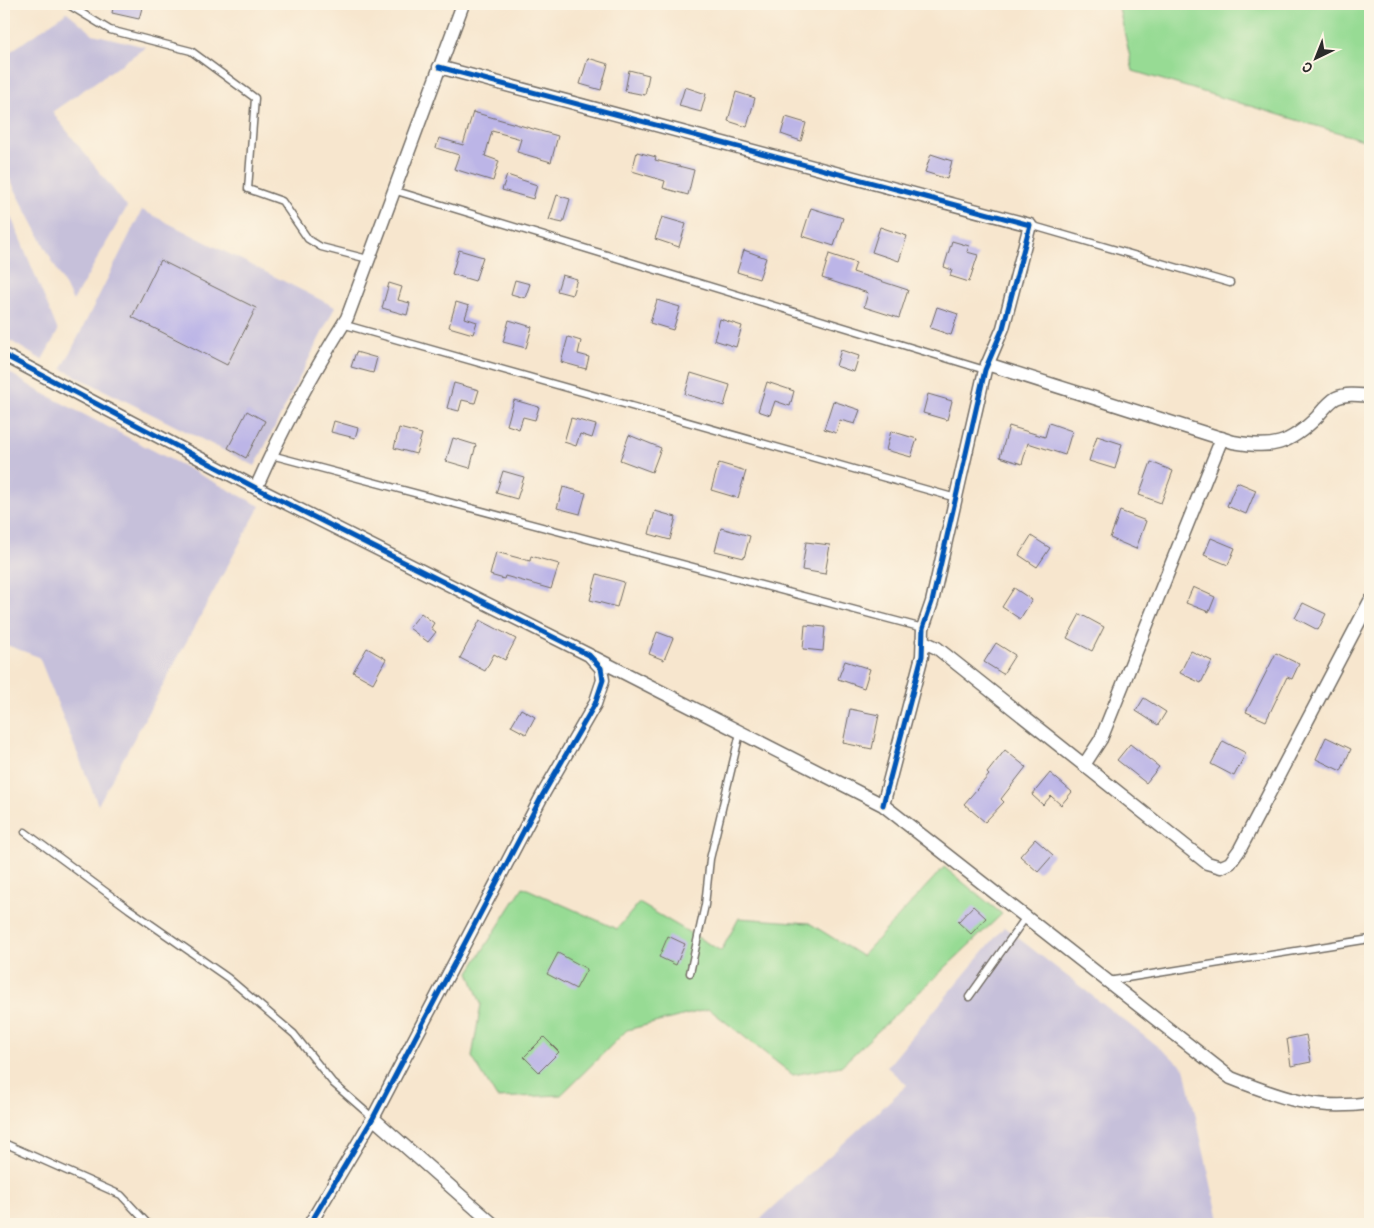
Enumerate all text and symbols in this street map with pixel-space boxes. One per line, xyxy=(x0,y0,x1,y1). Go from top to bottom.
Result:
north arrow xyxy=(1292,32,1342,82)
text: С xyxy=(1298,58,1316,76)

